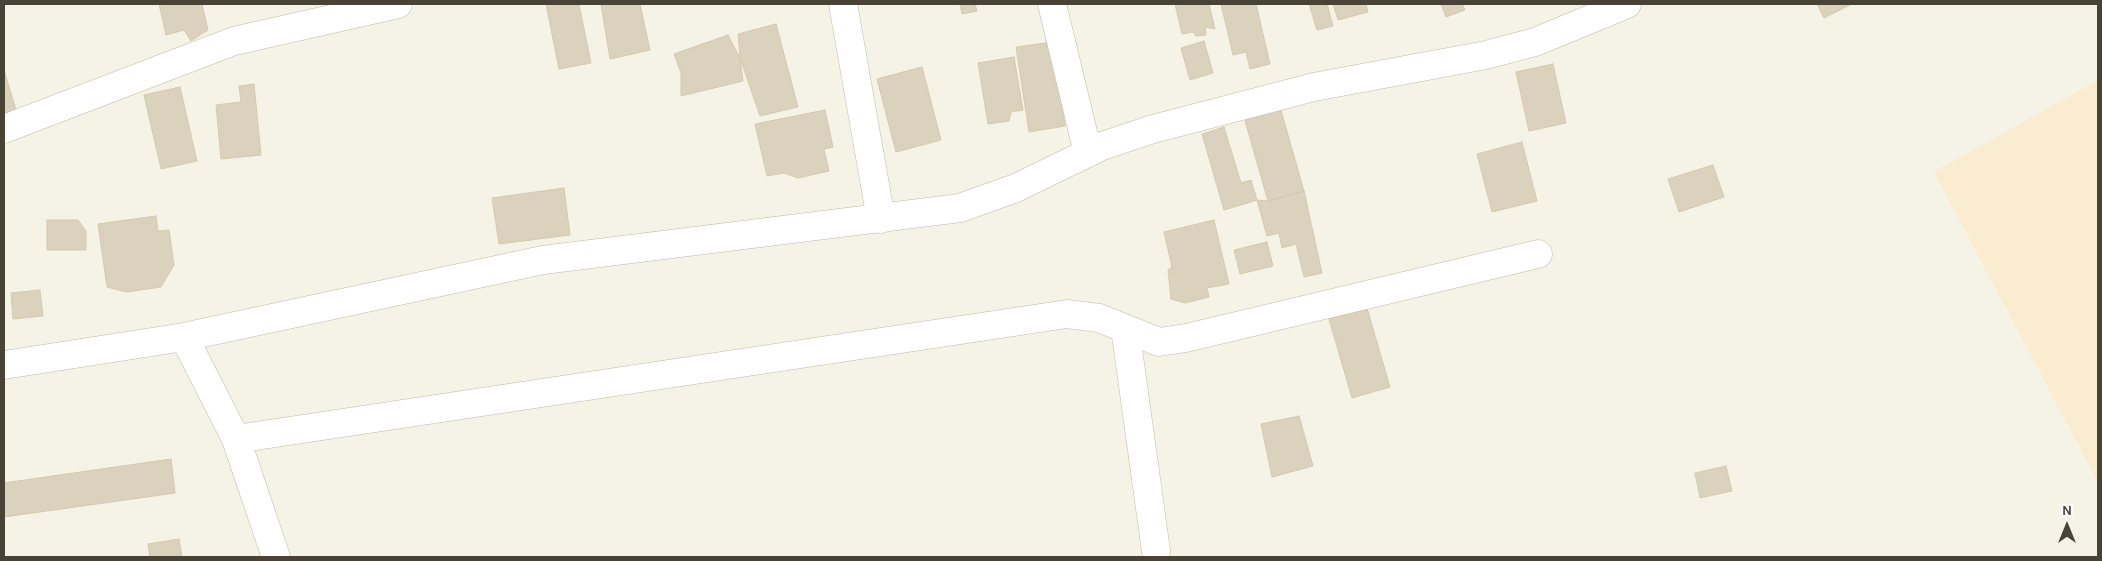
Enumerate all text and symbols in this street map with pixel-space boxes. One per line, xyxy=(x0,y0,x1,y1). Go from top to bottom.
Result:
north arrow xyxy=(2042,501,2092,551)
text: N xyxy=(2062,502,2072,519)

